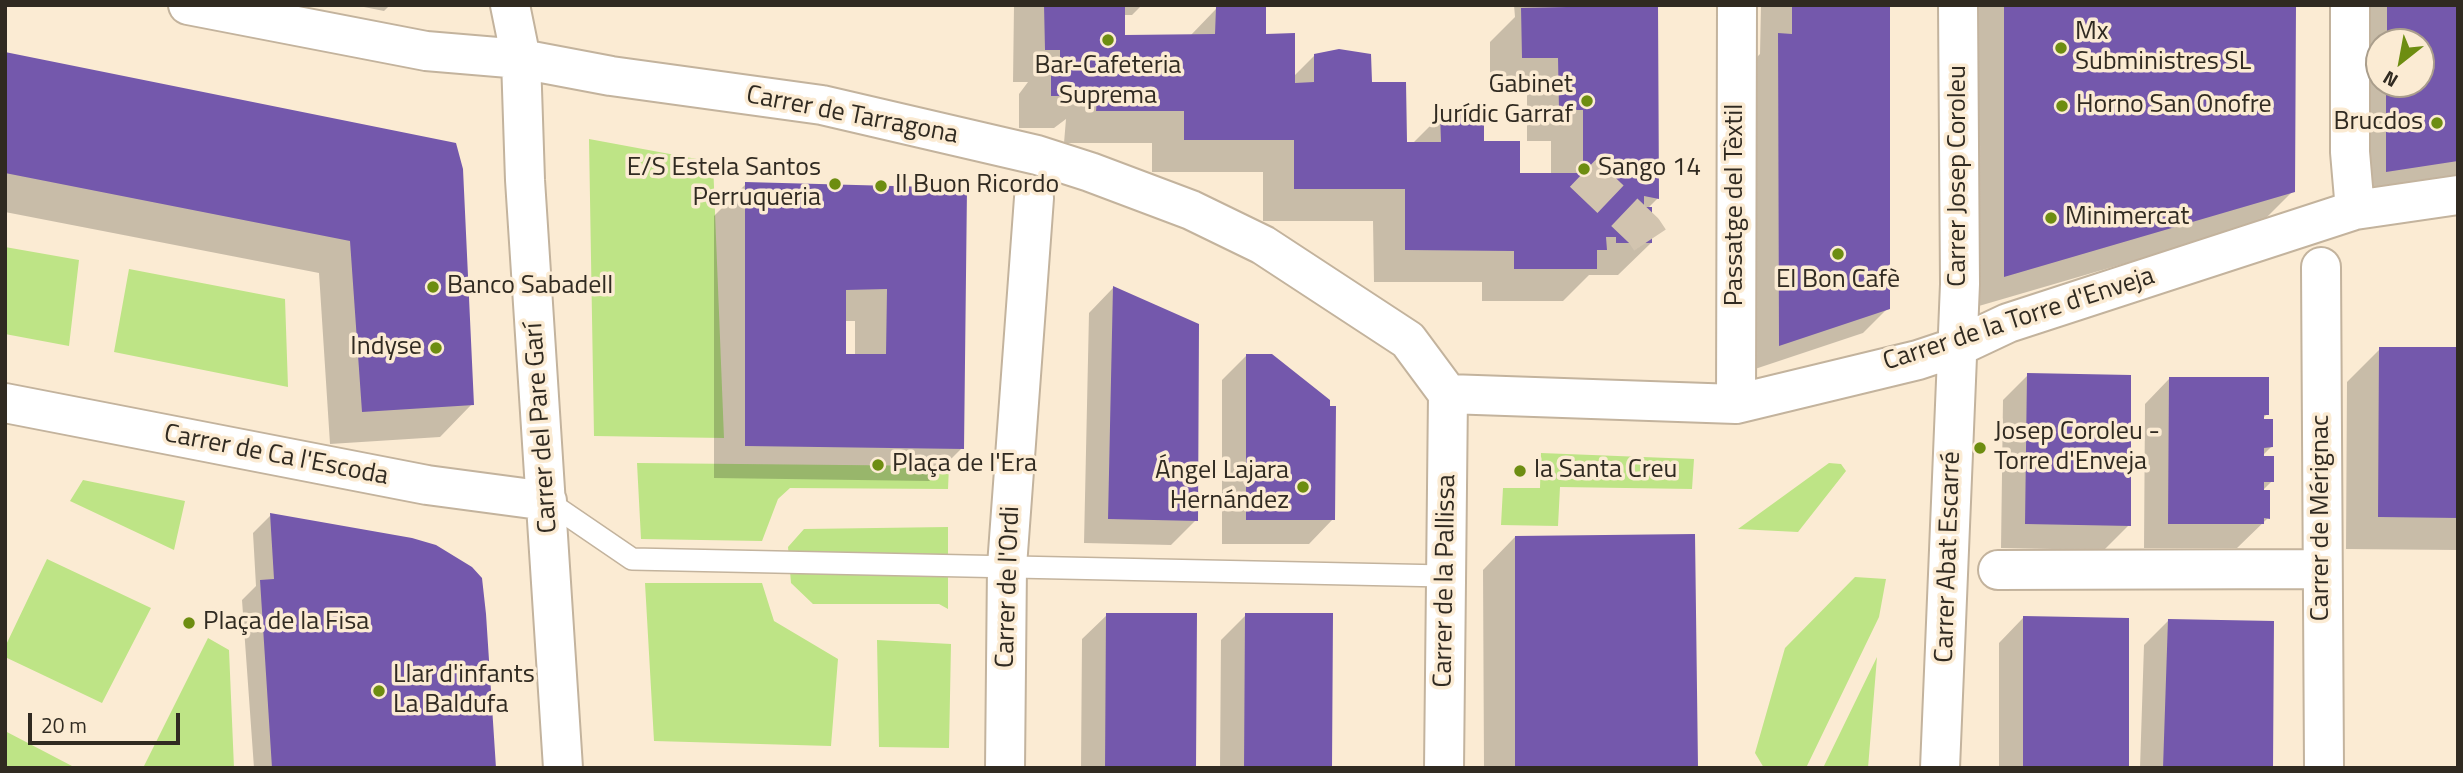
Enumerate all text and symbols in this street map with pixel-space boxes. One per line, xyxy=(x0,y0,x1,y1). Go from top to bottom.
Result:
place label: Mx Subministres SL xyxy=(2075,17,2251,78)
north arrow xyxy=(2365,28,2435,98)
marker: Bar-Cafeteria Suprema xyxy=(1100,32,1116,48)
marker: Mx Subministres SL xyxy=(2053,40,2069,56)
place label: Bar-Cafeteria Suprema xyxy=(1035,51,1181,112)
text: N xyxy=(2377,64,2403,96)
street label: Carrer Josep Coroleu xyxy=(1943,65,1975,287)
place label: Gabinet Jurídic Garraf xyxy=(1432,70,1573,132)
street label: Carrer de Tarragona xyxy=(744,80,960,152)
place label: Horno San Onofre xyxy=(2076,90,2272,122)
marker: Gabinet Jurídic Garraf xyxy=(1579,93,1595,109)
marker: Horno San Onofre xyxy=(2054,98,2070,114)
street label: Passatge del Tèxtil xyxy=(1720,104,1752,306)
place label: Brucdos xyxy=(2333,107,2423,139)
marker: Brucdos xyxy=(2429,115,2445,131)
place label: E/S Estela Santos Perruqueria xyxy=(627,153,821,214)
place label: Sango 14 xyxy=(1598,153,1701,185)
marker: Sango 14 xyxy=(1576,161,1592,177)
place label: Il Buon Ricordo xyxy=(895,170,1059,202)
marker: E/S Estela Santos Perruqueria xyxy=(827,176,843,192)
marker: Il Buon Ricordo xyxy=(873,178,889,194)
place label: Minimercat xyxy=(2065,202,2189,234)
marker: Minimercat xyxy=(2043,210,2059,226)
marker: El Bon Cafè xyxy=(1830,246,1846,262)
street label: Carrer de la Torre d'Enveja xyxy=(1880,261,2158,379)
place label: El Bon Cafè xyxy=(1776,265,1900,297)
place label: Banco Sabadell xyxy=(447,271,613,303)
marker: Banco Sabadell xyxy=(425,279,441,295)
street label: Carrer del Pare Garí xyxy=(519,322,565,534)
place label: Indyse xyxy=(350,332,422,364)
marker: Indyse xyxy=(428,340,444,356)
street label: Carrer de Mérignac xyxy=(2306,415,2338,621)
place label: Josep Coroleu - Torre d'Enveja xyxy=(1994,417,2160,478)
street label: Carrer de Ca l'Escoda xyxy=(161,419,391,493)
marker: Josep Coroleu - Torre d'Enveja xyxy=(1972,440,1988,456)
place label: Plaça de l'Era xyxy=(892,449,1037,481)
street label: Carrer Abat Escarré xyxy=(1930,451,1968,663)
place label: la Santa Creu xyxy=(1534,455,1677,487)
place label: Ángel Lajara Hernández xyxy=(1155,456,1289,518)
marker: Plaça de l'Era xyxy=(870,457,886,473)
marker: la Santa Creu xyxy=(1512,463,1528,479)
street label: Carrer de la Pallissa xyxy=(1429,474,1463,688)
marker: Ángel Lajara Hernández xyxy=(1295,479,1311,495)
street label: Carrer de l'Ordi xyxy=(991,505,1027,669)
place label: Plaça de la Fisa xyxy=(203,607,369,639)
marker: Plaça de la Fisa xyxy=(181,615,197,631)
place label: Llar d'infants La Baldufa xyxy=(393,660,535,722)
marker: Llar d'infants La Baldufa xyxy=(371,683,387,699)
scale bar xyxy=(32,700,184,744)
text: 20 m xyxy=(41,709,87,741)

